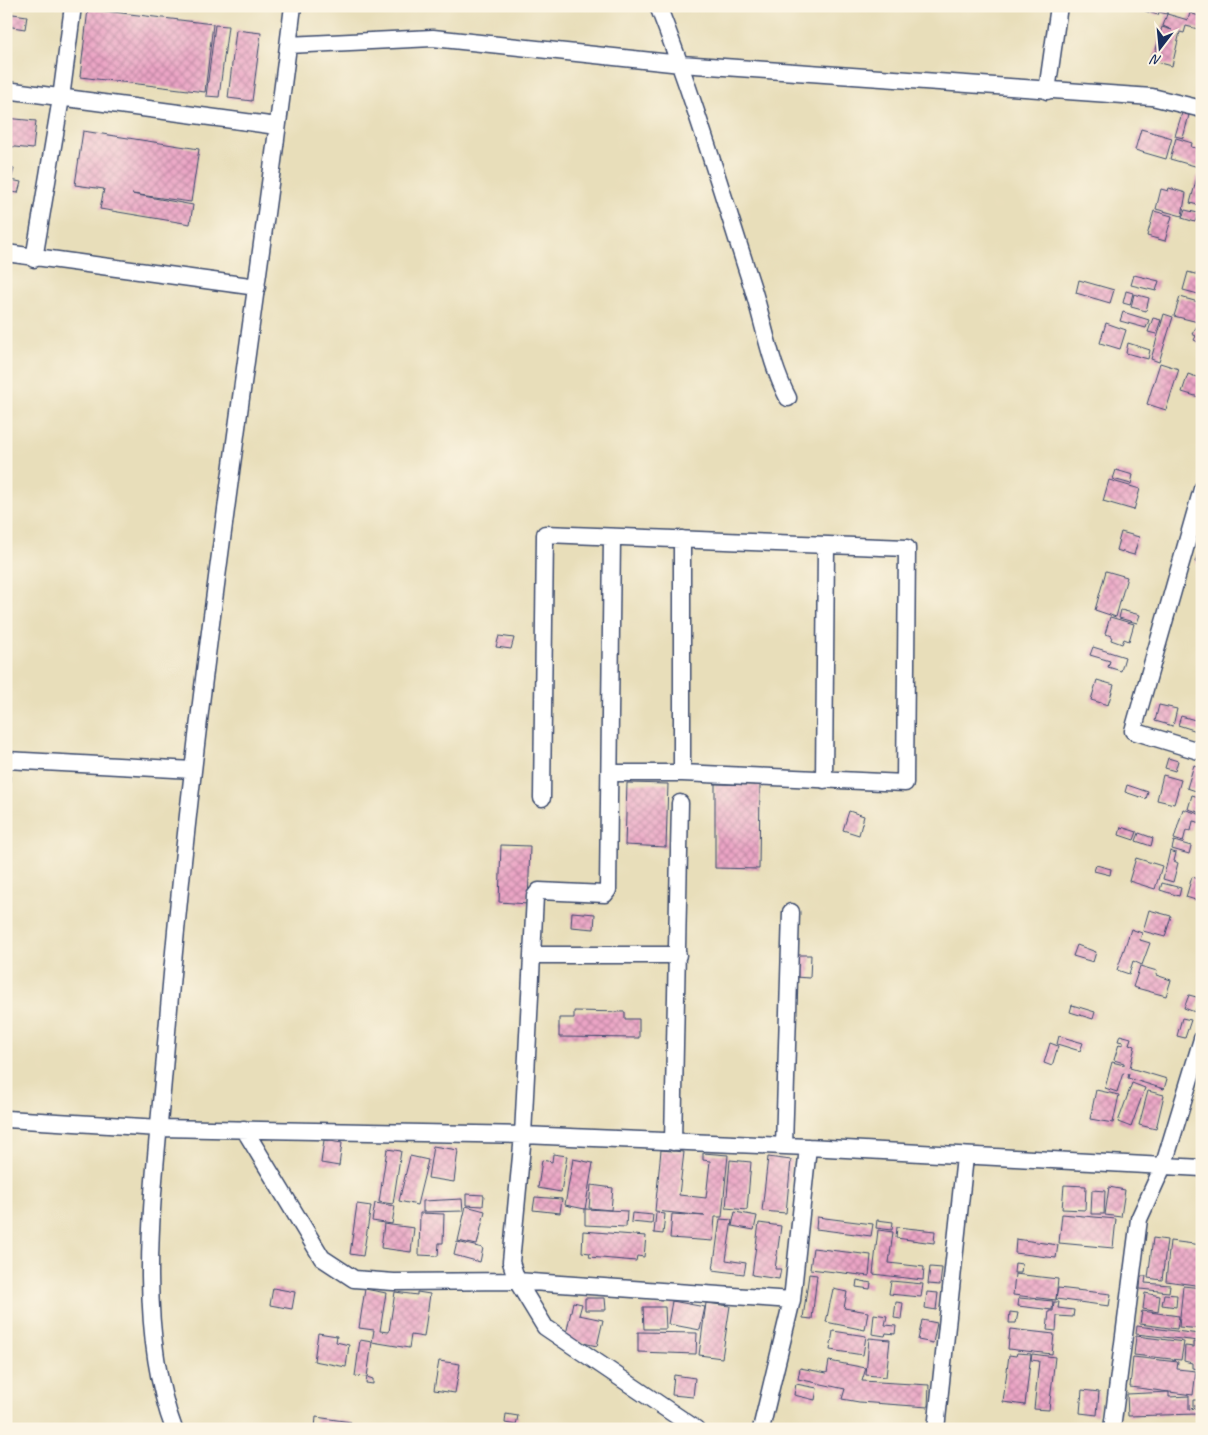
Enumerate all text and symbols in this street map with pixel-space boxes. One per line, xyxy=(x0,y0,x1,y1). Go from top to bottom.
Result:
north arrow xyxy=(1136,22,1186,72)
text: N xyxy=(1148,50,1163,69)

